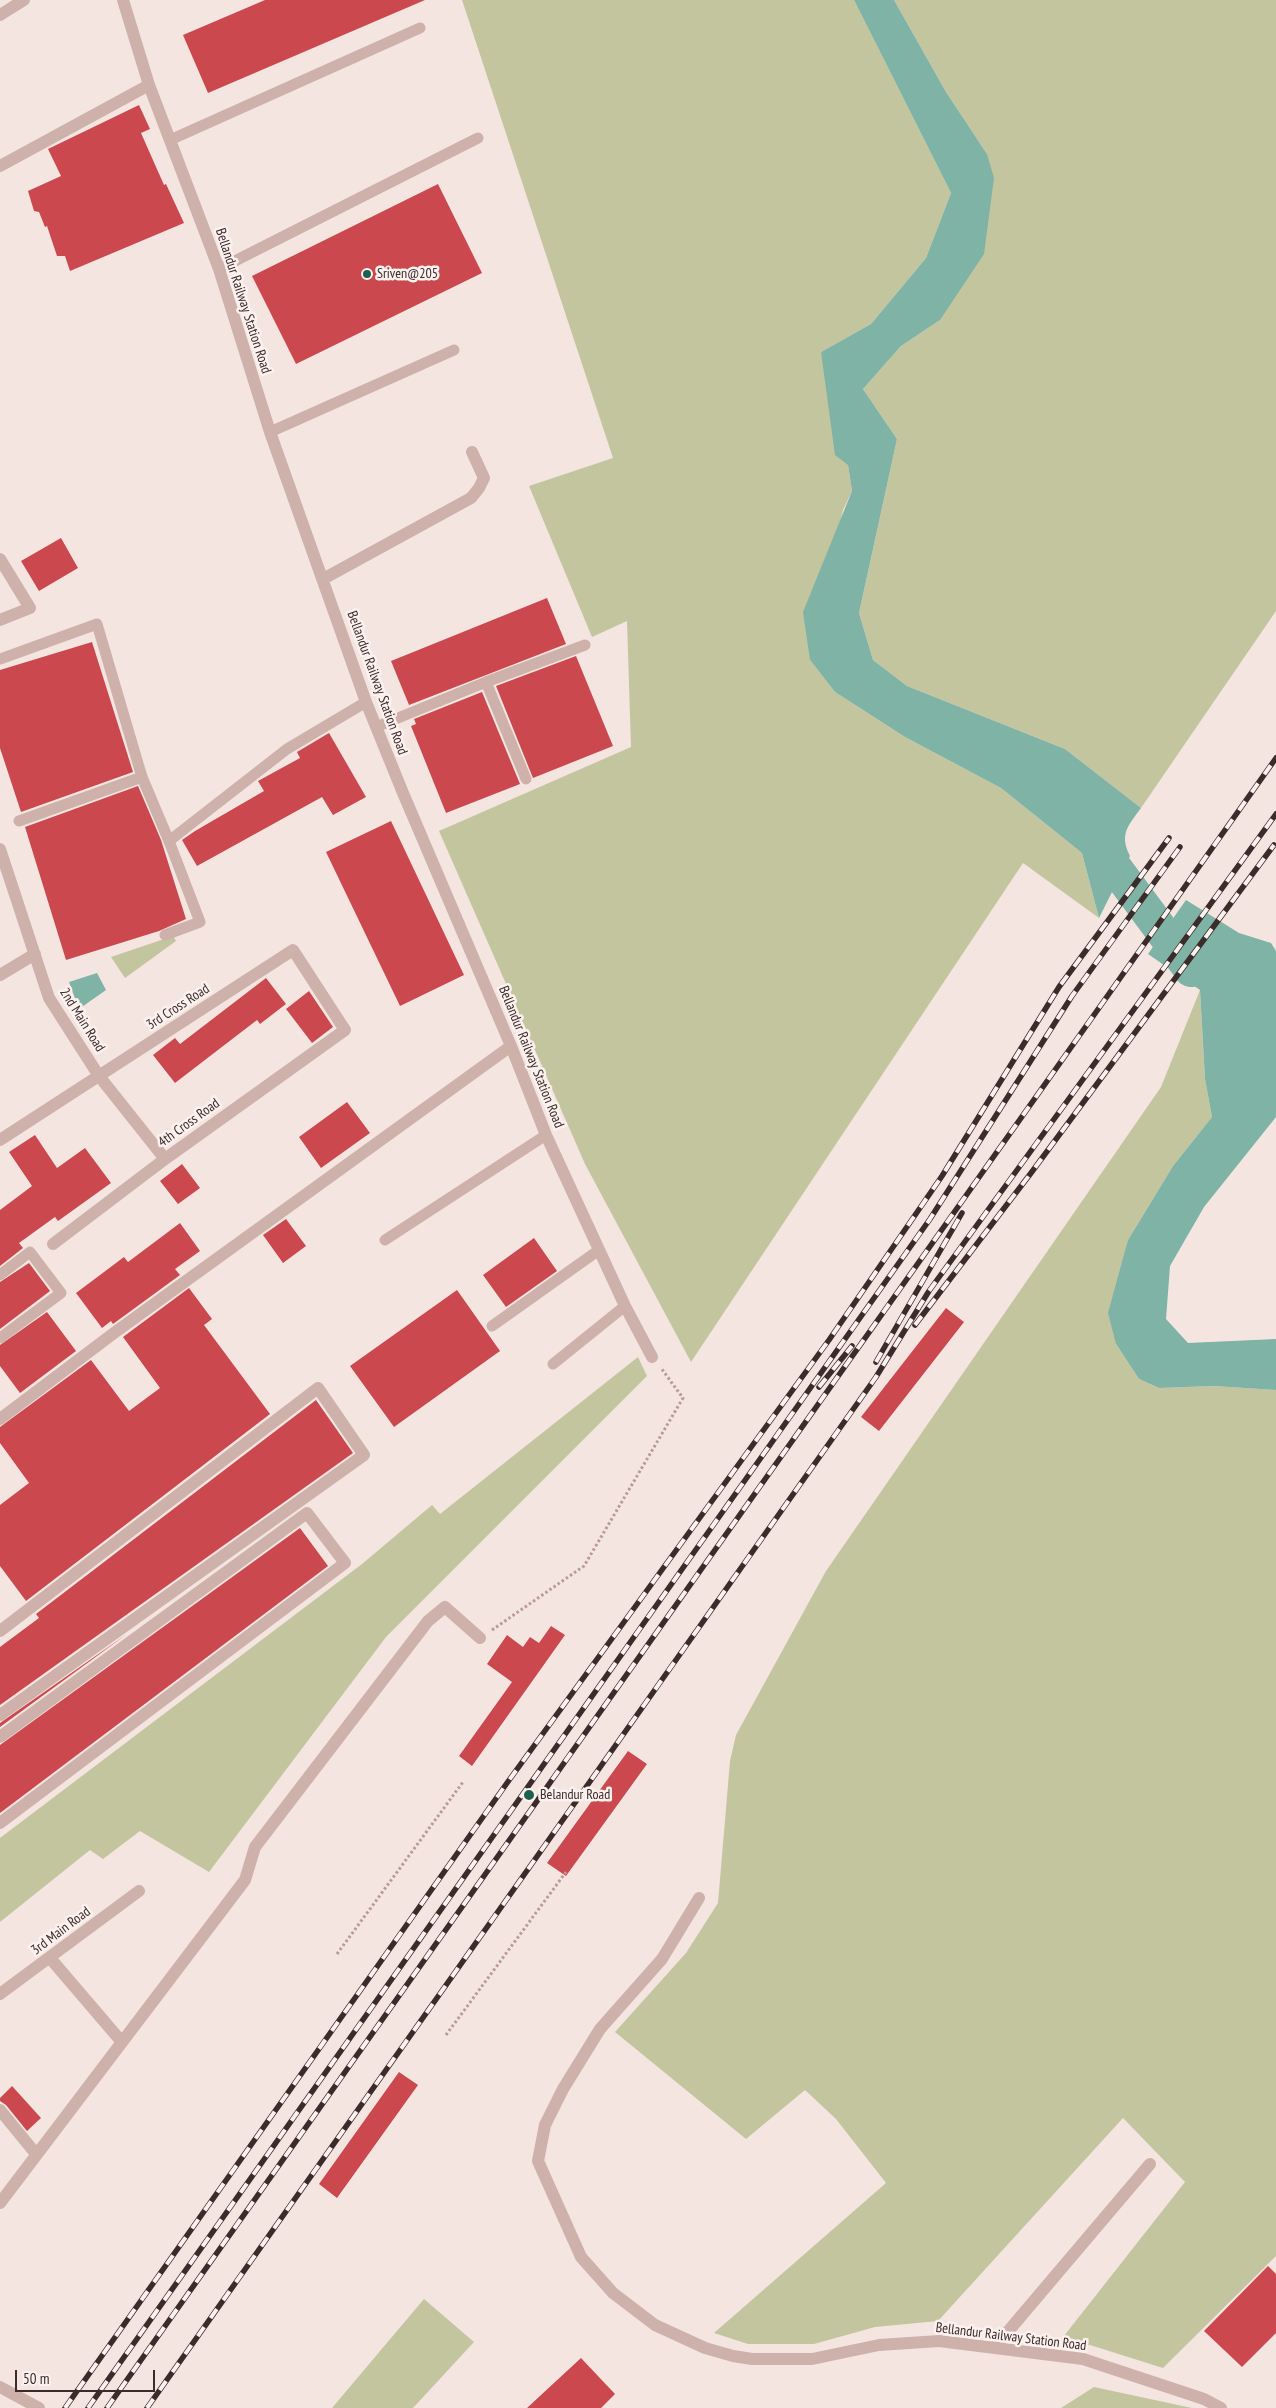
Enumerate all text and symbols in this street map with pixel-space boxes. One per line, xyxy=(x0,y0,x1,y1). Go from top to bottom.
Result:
street label: Bellandur Railway Station Road xyxy=(212,226,274,376)
place label: Sriven@205 xyxy=(377,266,438,282)
marker: Sriven@205 xyxy=(361,268,373,280)
street label: Bellandur Railway Station Road xyxy=(343,609,411,757)
street label: 3rd Cross Road xyxy=(143,980,213,1034)
street label: Bellandur Railway Station Road xyxy=(495,984,567,1130)
street label: 2nd Main Road xyxy=(56,985,108,1055)
street label: 4th Cross Road xyxy=(155,1095,223,1151)
place label: Belandur Road xyxy=(540,1787,610,1803)
marker: Belandur Road xyxy=(522,1788,536,1802)
street label: 3rd Main Road xyxy=(28,1903,94,1959)
street label: Bellandur Railway Station Road xyxy=(935,2319,1087,2355)
scale bar xyxy=(18,2360,158,2392)
text: 50 m xyxy=(23,2369,49,2388)

